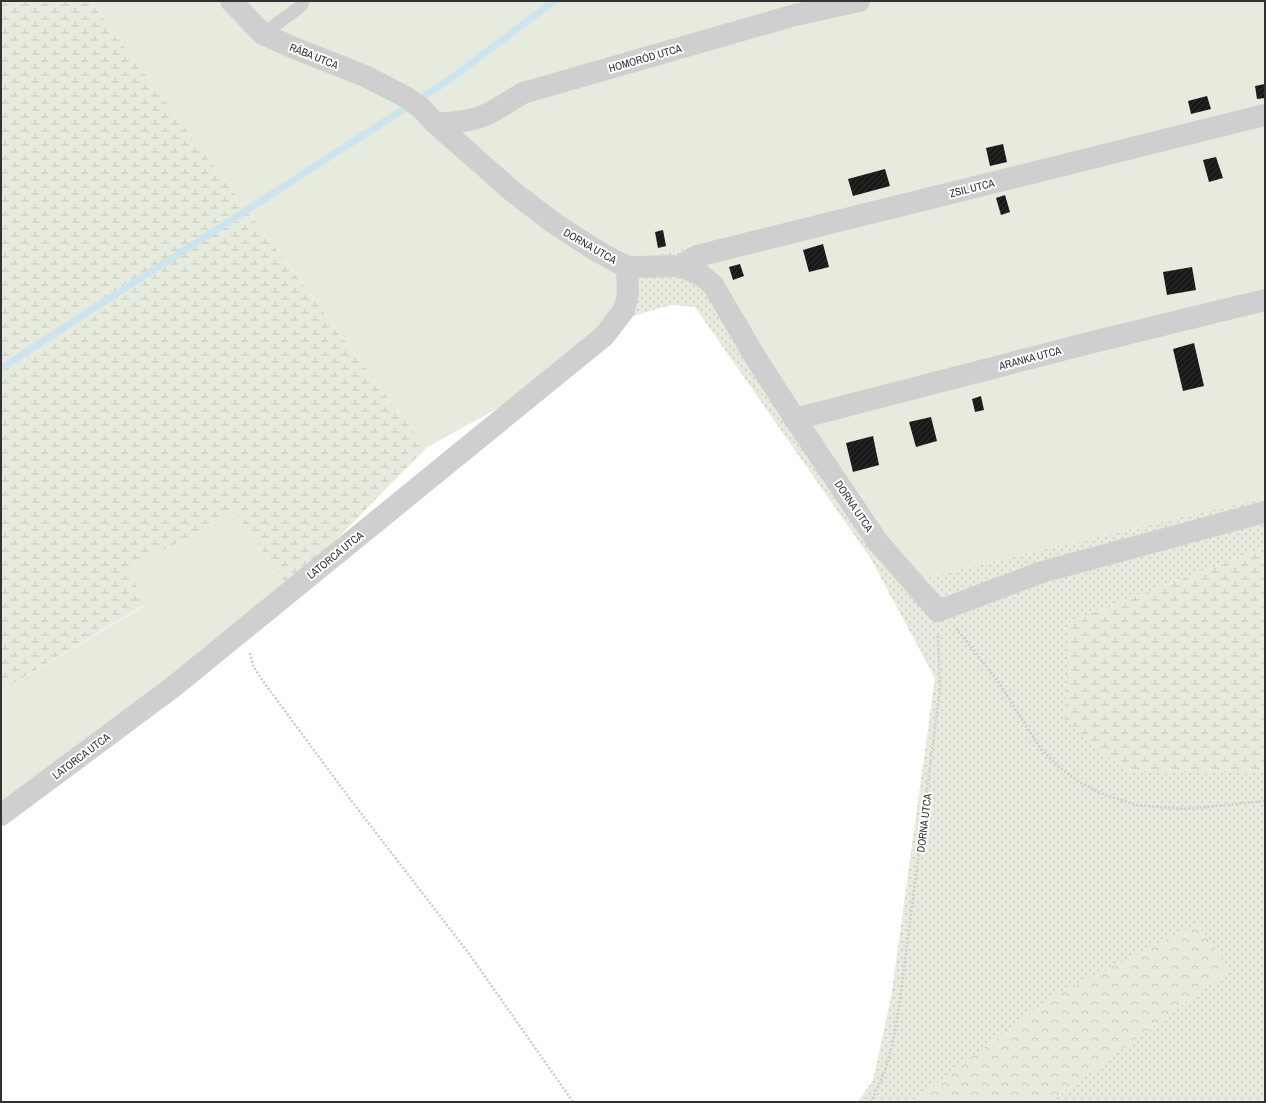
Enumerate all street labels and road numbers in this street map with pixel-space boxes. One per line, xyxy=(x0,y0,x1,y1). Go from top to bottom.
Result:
street label: RÁBA UTCA xyxy=(288,40,341,72)
street label: HOMORÓD UTCA xyxy=(607,41,684,75)
street label: ZSIL UTCA xyxy=(948,175,997,200)
street label: DORNA UTCA xyxy=(561,225,620,267)
street label: ARANKA UTCA xyxy=(996,343,1063,373)
street label: DORNA UTCA xyxy=(832,478,877,535)
street label: LATORCA UTCA xyxy=(304,527,367,582)
street label: LATORCA UTCA xyxy=(49,729,113,782)
street label: DORNA UTCA xyxy=(913,792,935,853)

